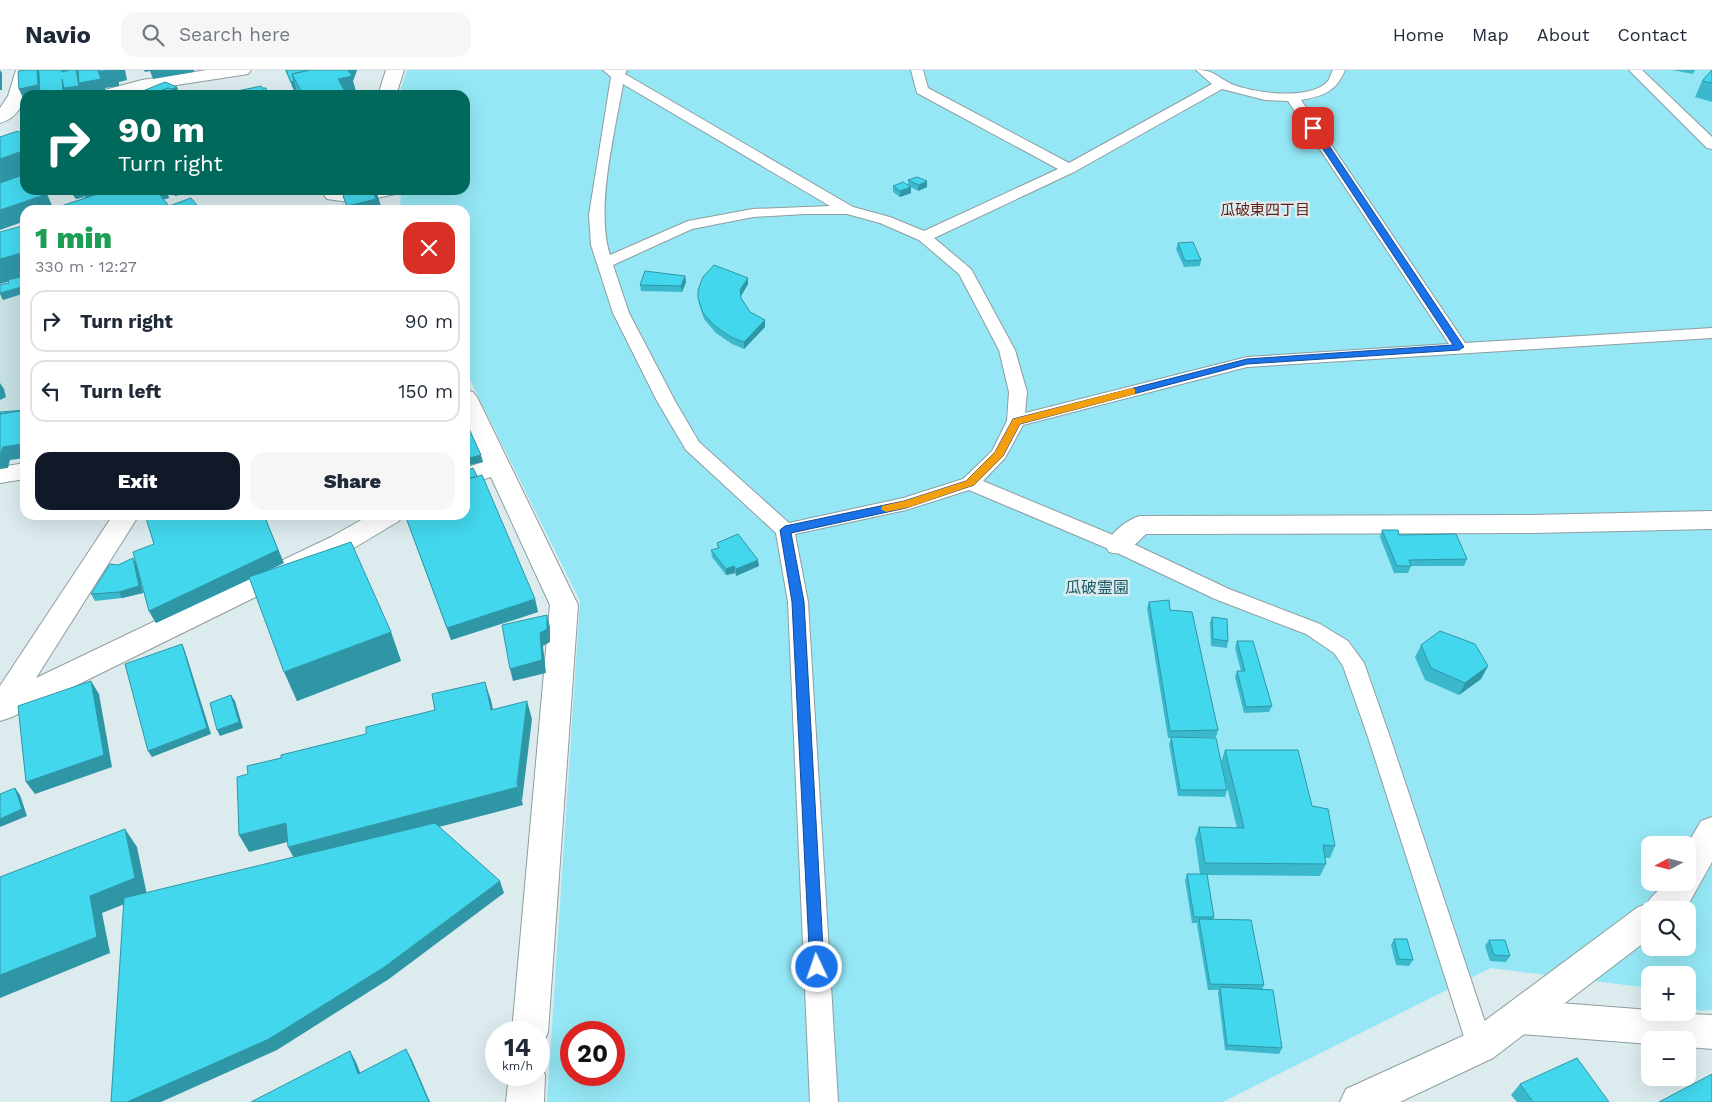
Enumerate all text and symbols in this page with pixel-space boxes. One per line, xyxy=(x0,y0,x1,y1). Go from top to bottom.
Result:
search box xyxy=(121,12,471,57)
text: Navio xyxy=(25,21,91,49)
icon: search xyxy=(139,21,167,49)
text: Search here xyxy=(179,23,290,46)
text: Home xyxy=(1393,24,1444,45)
text: Map xyxy=(1472,24,1509,45)
text: About xyxy=(1537,24,1589,45)
text: Contact xyxy=(1617,24,1687,45)
pin xyxy=(1292,107,1334,149)
text: 90 m xyxy=(118,109,205,151)
icon: right xyxy=(35,110,100,175)
icon: arrive xyxy=(1299,114,1327,142)
text: Turn right xyxy=(118,151,223,176)
district label: 瓜破東四丁目 xyxy=(1220,201,1310,219)
text: 1 min xyxy=(35,220,112,255)
button: close xyxy=(403,222,455,274)
text: 330 m · 12:27 xyxy=(35,257,137,276)
icon: right xyxy=(37,307,65,335)
text: Turn right xyxy=(80,310,173,333)
text: 90 m xyxy=(405,310,453,333)
icon: left xyxy=(37,377,65,405)
text: Turn left xyxy=(80,380,161,403)
text: 150 m xyxy=(398,380,453,403)
button: Exit xyxy=(35,452,240,510)
button: Share xyxy=(250,452,455,510)
park label: 瓜破霊園 xyxy=(1065,578,1129,597)
north arrow xyxy=(1641,836,1696,891)
map controls xyxy=(1641,836,1696,1086)
button: search xyxy=(1641,901,1696,956)
position arrow xyxy=(790,940,842,992)
button: + xyxy=(1641,966,1696,1021)
speed limit sign: 20 xyxy=(560,1021,625,1086)
button: − xyxy=(1641,1031,1696,1086)
text: 14 xyxy=(504,1033,531,1062)
text: km/h xyxy=(502,1059,533,1073)

